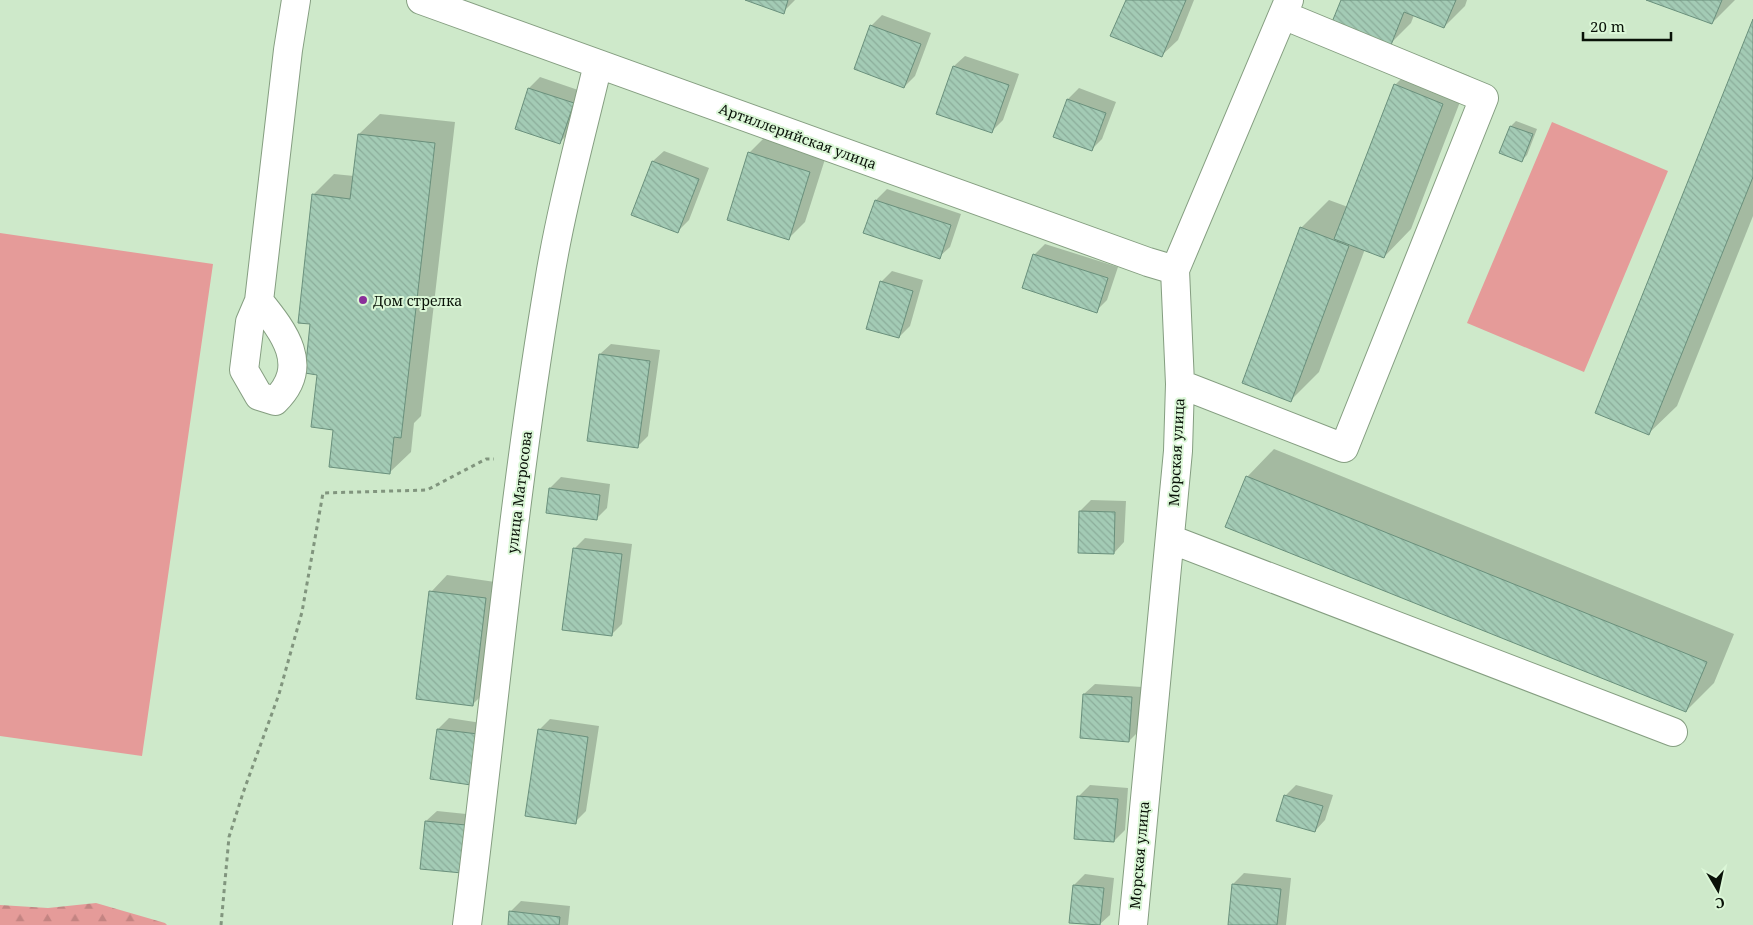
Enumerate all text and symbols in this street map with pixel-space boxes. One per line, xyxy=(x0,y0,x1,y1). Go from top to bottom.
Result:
scale bar xyxy=(1583,10,1670,42)
text: 20 m xyxy=(1590,16,1625,36)
street label: Артиллерийская улица xyxy=(717,99,879,173)
place label: Дом стрелка xyxy=(373,291,462,310)
marker: Дом стрелка xyxy=(357,294,369,306)
street label: Морская улица xyxy=(1164,397,1188,507)
street label: улица Матросова xyxy=(502,430,536,554)
street label: Морская улица xyxy=(1125,800,1153,910)
north arrow xyxy=(1693,865,1743,915)
text: С xyxy=(1714,893,1726,913)

